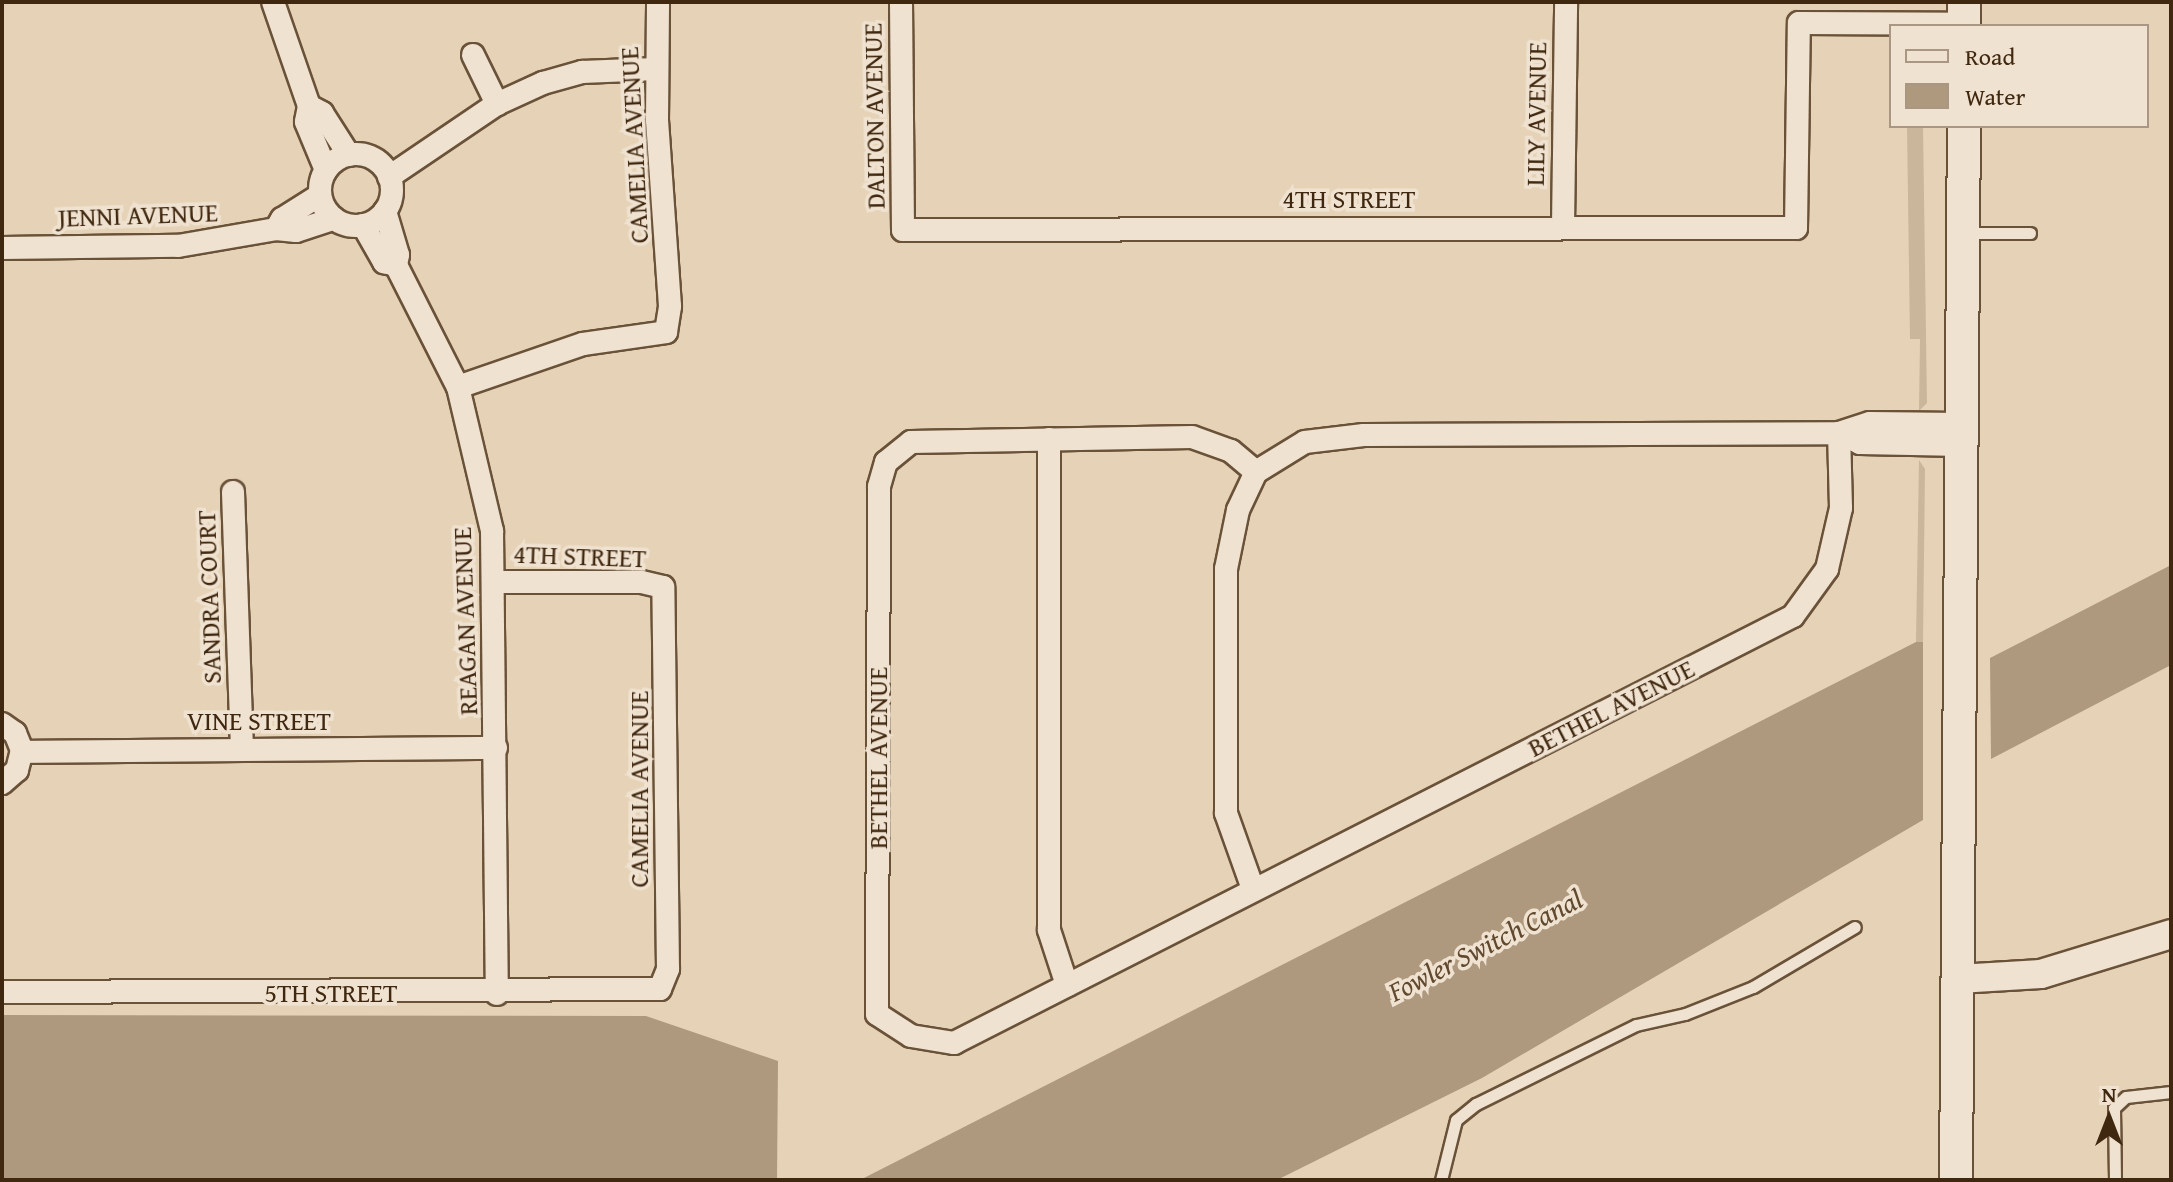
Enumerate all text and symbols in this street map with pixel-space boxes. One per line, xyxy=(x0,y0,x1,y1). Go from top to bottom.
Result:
street label: DALTON AVENUE xyxy=(857,23,891,209)
legend xyxy=(1889,24,2149,128)
text: Road xyxy=(1965,39,2015,74)
street label: LILY AVENUE xyxy=(1519,42,1553,186)
street label: CAMELIA AVENUE xyxy=(613,46,655,244)
text: Water xyxy=(1965,79,2025,114)
street label: 4TH STREET xyxy=(1282,183,1416,215)
street label: JENNI AVENUE xyxy=(57,197,219,233)
street label: SANDRA COURT xyxy=(190,510,228,684)
street label: REAGAN AVENUE xyxy=(446,526,484,716)
street label: 4TH STREET xyxy=(513,538,647,574)
street label: BETHEL AVENUE xyxy=(1523,653,1699,763)
street label: BETHEL AVENUE xyxy=(862,667,894,849)
street label: CAMELIA AVENUE xyxy=(623,691,655,887)
street label: VINE STREET xyxy=(187,705,331,737)
water label: Fowler Switch Canal xyxy=(1382,882,1588,1008)
street label: 5TH STREET xyxy=(264,977,398,1009)
north arrow xyxy=(2069,1078,2149,1158)
text: N xyxy=(2102,1078,2116,1110)

